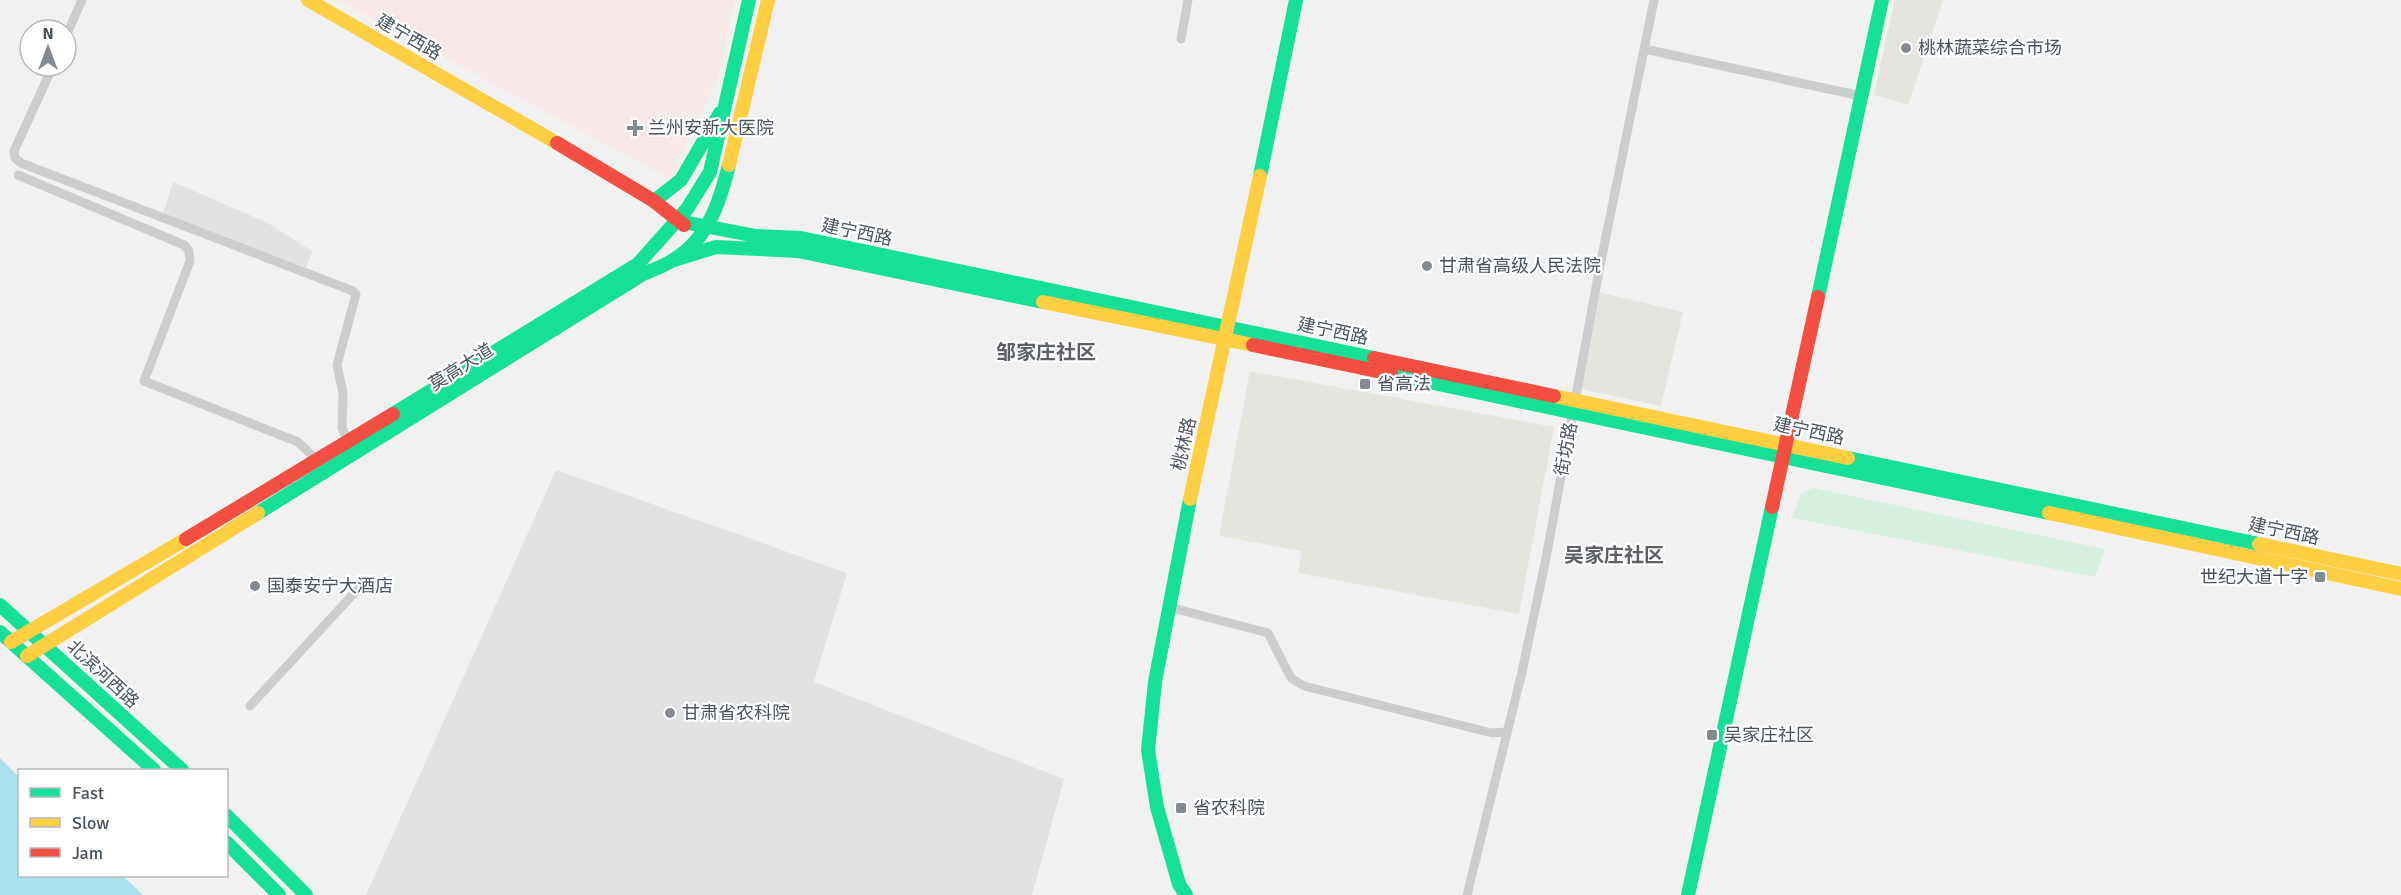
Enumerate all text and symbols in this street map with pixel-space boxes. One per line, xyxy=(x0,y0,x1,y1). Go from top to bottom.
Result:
street label: 建宁西路 xyxy=(372,9,446,65)
north arrow xyxy=(18,18,78,78)
text: N xyxy=(42,24,54,44)
place label: 桃林蔬菜综合市场 xyxy=(1918,37,2062,59)
marker: 桃林蔬菜综合市场 xyxy=(1899,41,1913,55)
place label: 兰州安新大医院 xyxy=(648,117,774,139)
marker: 兰州安新大医院 xyxy=(626,119,644,137)
street label: 建宁西路 xyxy=(819,214,895,250)
place label: 甘肃省高级人民法院 xyxy=(1439,255,1601,277)
marker: 甘肃省高级人民法院 xyxy=(1420,259,1434,273)
street label: 建宁西路 xyxy=(1295,313,1371,349)
street label: 莫高大道 xyxy=(425,339,497,395)
district label: 邹家庄社区 xyxy=(996,340,1096,365)
place label: 省高法 xyxy=(1377,373,1431,395)
marker: 省高法 xyxy=(1358,377,1372,391)
street label: 建宁西路 xyxy=(1771,413,1847,449)
street label: 桃林路 xyxy=(1167,415,1201,473)
street label: 街坊路 xyxy=(1550,420,1582,478)
street label: 建宁西路 xyxy=(2246,513,2322,549)
district label: 吴家庄社区 xyxy=(1564,543,1664,568)
place label: 世纪大道十字 xyxy=(2200,566,2308,588)
marker: 世纪大道十字 xyxy=(2313,570,2327,584)
place label: 国泰安宁大酒店 xyxy=(267,575,393,597)
marker: 国泰安宁大酒店 xyxy=(248,579,262,593)
street label: 北滨河西路 xyxy=(63,635,143,713)
place label: 甘肃省农科院 xyxy=(682,702,790,724)
marker: 甘肃省农科院 xyxy=(663,706,677,720)
place label: 吴家庄社区 xyxy=(1724,724,1814,746)
marker: 吴家庄社区 xyxy=(1705,728,1719,742)
legend xyxy=(18,769,228,877)
text: Fast xyxy=(72,782,104,804)
place label: 省农科院 xyxy=(1193,797,1265,819)
marker: 省农科院 xyxy=(1174,801,1188,815)
text: Slow xyxy=(72,812,109,834)
text: Jam xyxy=(72,842,103,864)

